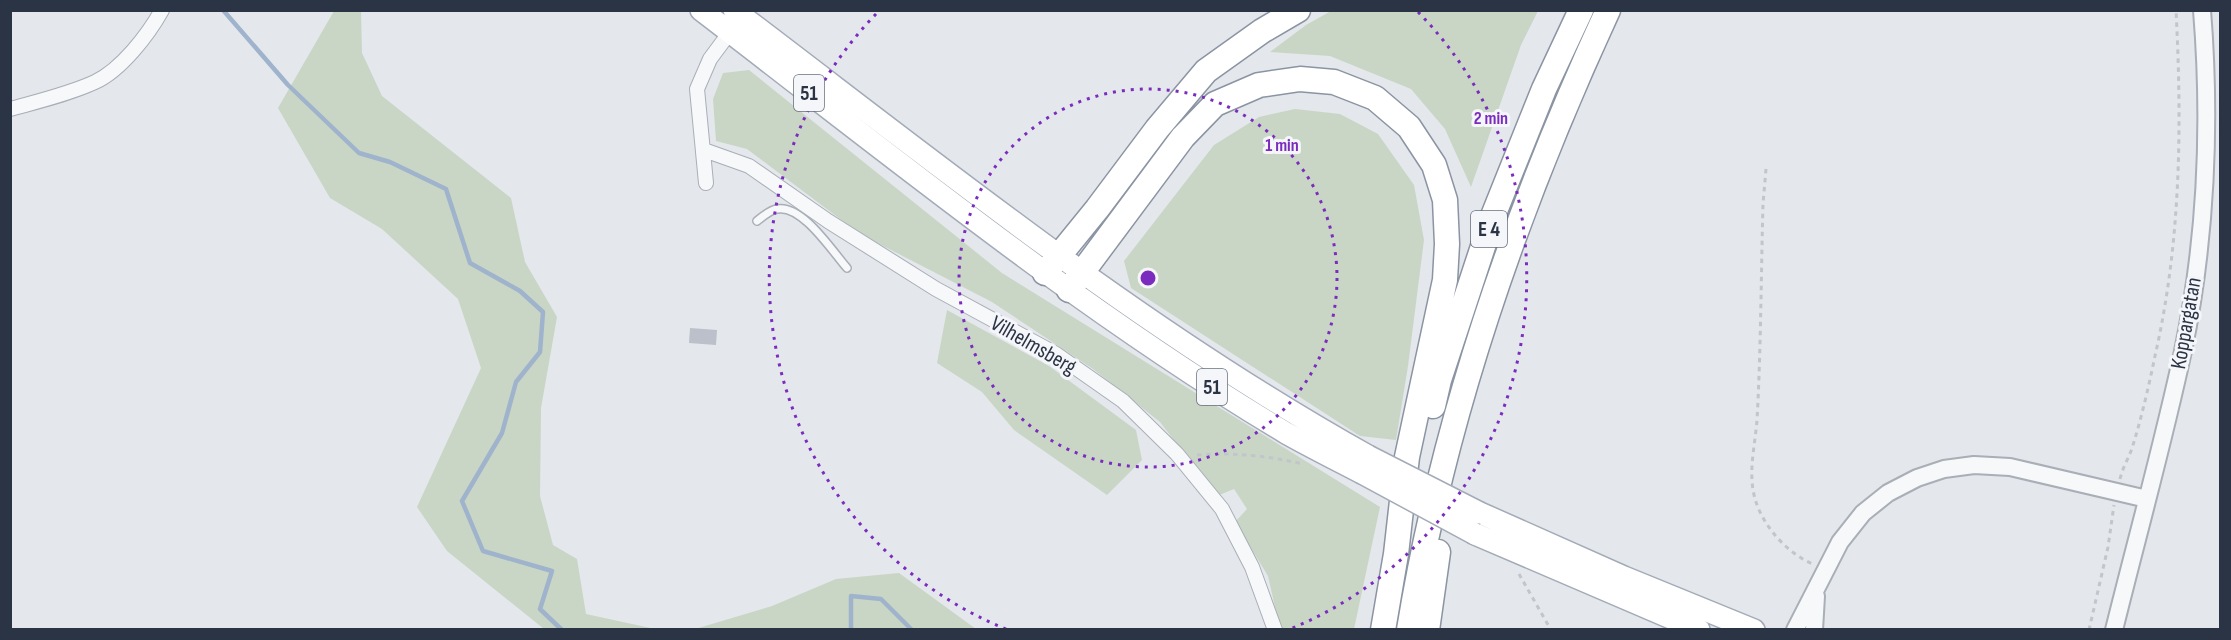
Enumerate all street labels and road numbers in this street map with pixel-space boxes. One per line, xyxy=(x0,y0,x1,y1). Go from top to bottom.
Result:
road number: 51 xyxy=(794,75,824,111)
road number: E 4 xyxy=(1471,211,1507,247)
street label: Koppargatan xyxy=(2165,275,2208,371)
street label: Vilhelmsberg xyxy=(985,310,1081,381)
road number: 51 xyxy=(1197,369,1227,405)

